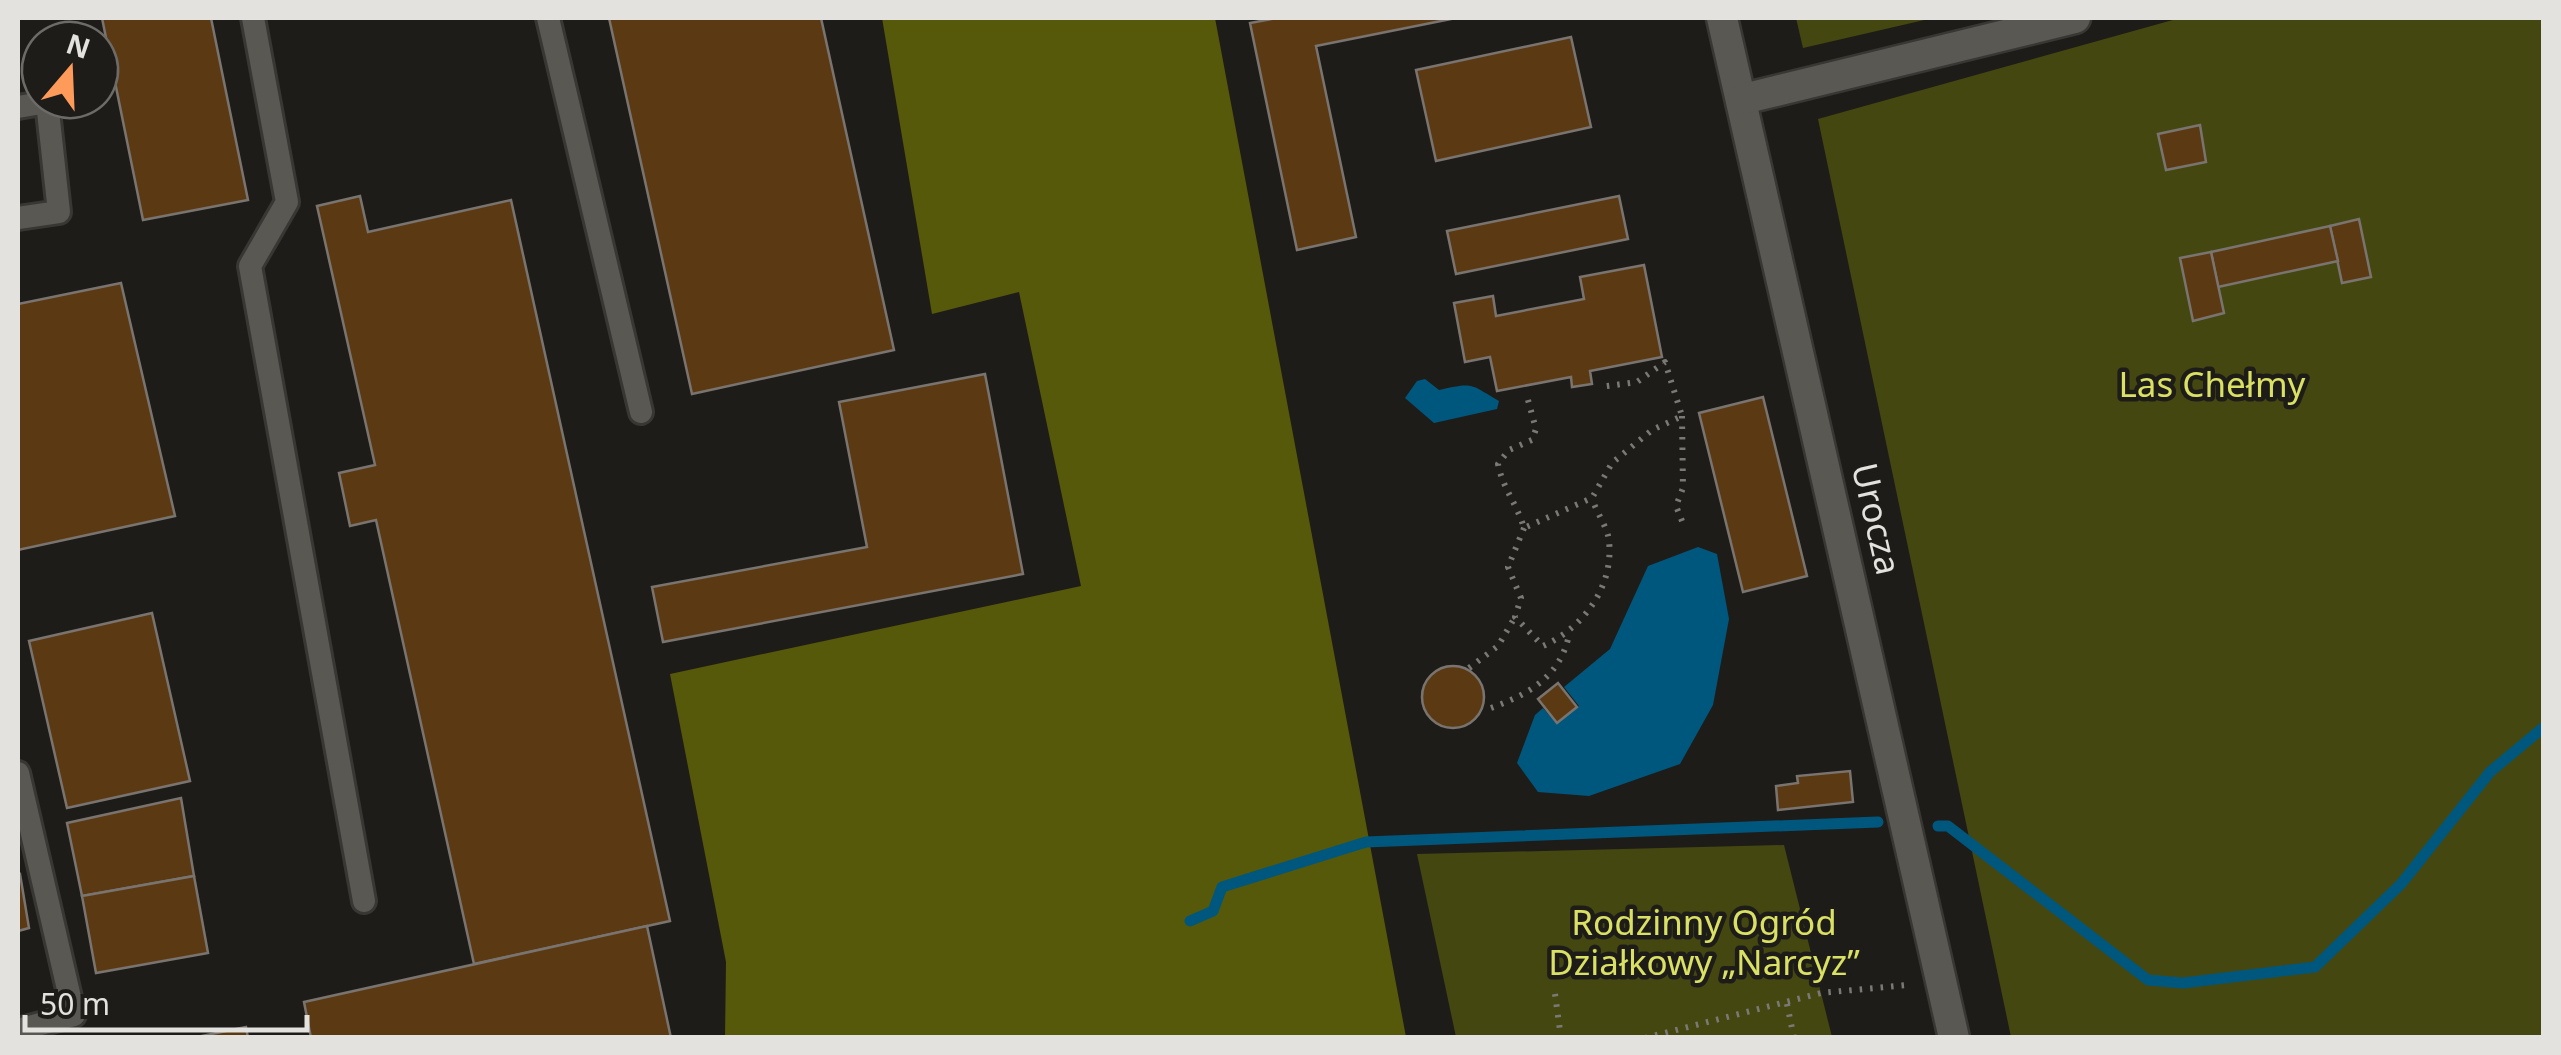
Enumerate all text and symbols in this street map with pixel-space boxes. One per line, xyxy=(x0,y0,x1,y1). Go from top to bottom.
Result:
north arrow xyxy=(20,20,120,120)
text: N xyxy=(62,24,95,67)
park label: Las Chełmy xyxy=(2119,360,2306,407)
street label: Urocza xyxy=(1842,458,1913,579)
park label: Rodzinny Ogród Działkowy „Narcyz” xyxy=(1548,898,1860,985)
scale bar xyxy=(25,970,308,1032)
text: 50 m xyxy=(40,983,110,1024)

